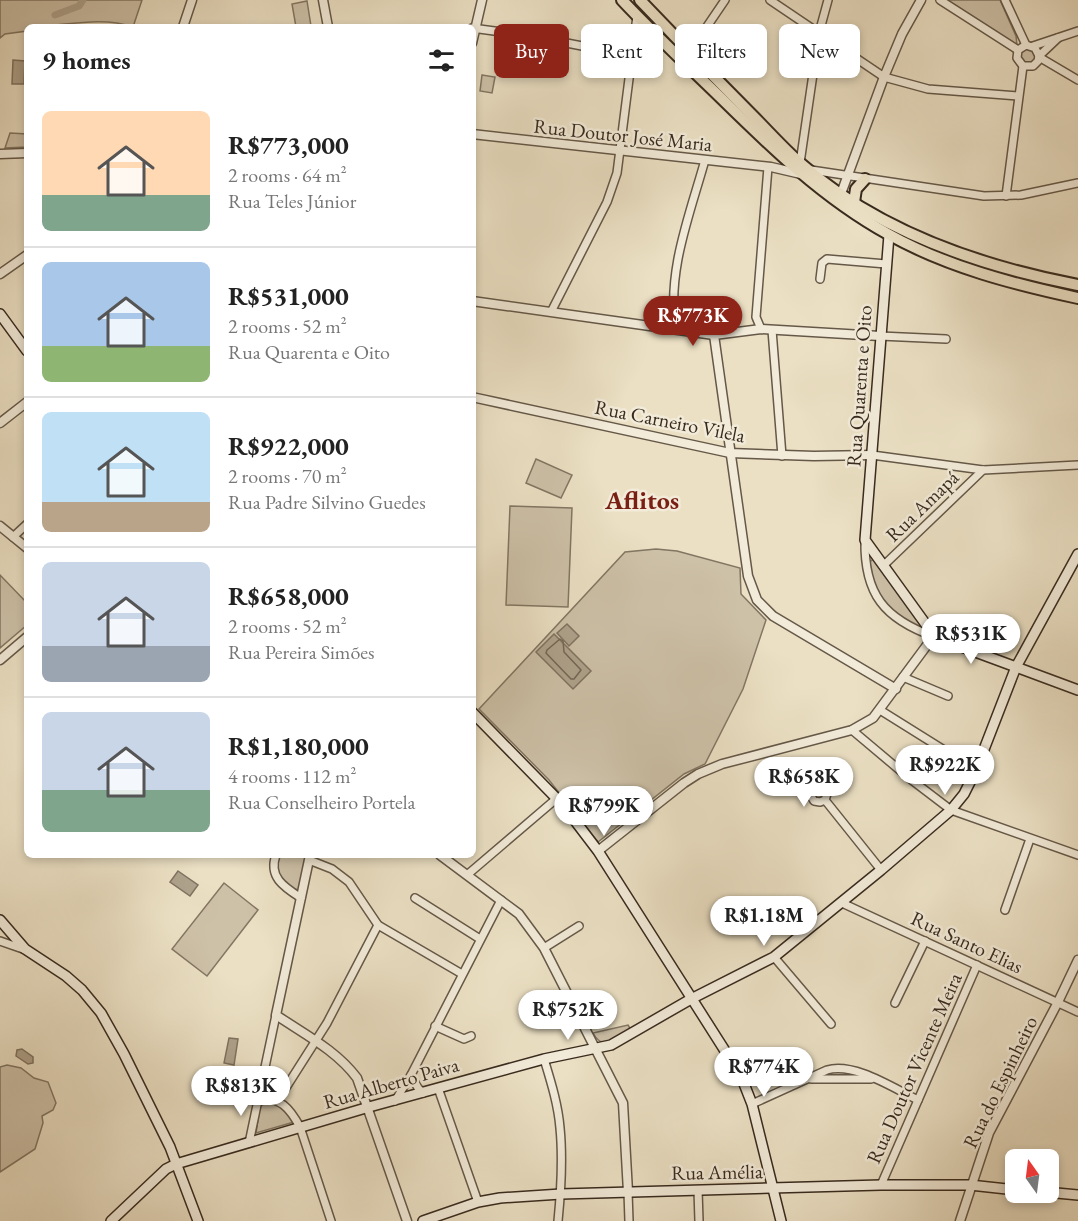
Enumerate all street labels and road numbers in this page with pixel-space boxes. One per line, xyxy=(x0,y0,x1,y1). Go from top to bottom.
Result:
street label: Rua Doutor José Maria xyxy=(532,113,714,157)
street label: Rua Quarenta e Oito xyxy=(840,304,878,468)
street label: Rua Carneiro Vilela xyxy=(593,394,747,448)
street label: Rua Amapá xyxy=(880,465,964,547)
street label: Rua Santo Elias xyxy=(907,905,1027,979)
street label: Rua Doutor Vicente Meira xyxy=(860,968,968,1168)
street label: Rua do Espinheiro xyxy=(957,1012,1043,1152)
street label: Rua Alberto Paiva xyxy=(320,1051,462,1115)
street label: Rua Amélia xyxy=(671,1158,763,1186)

